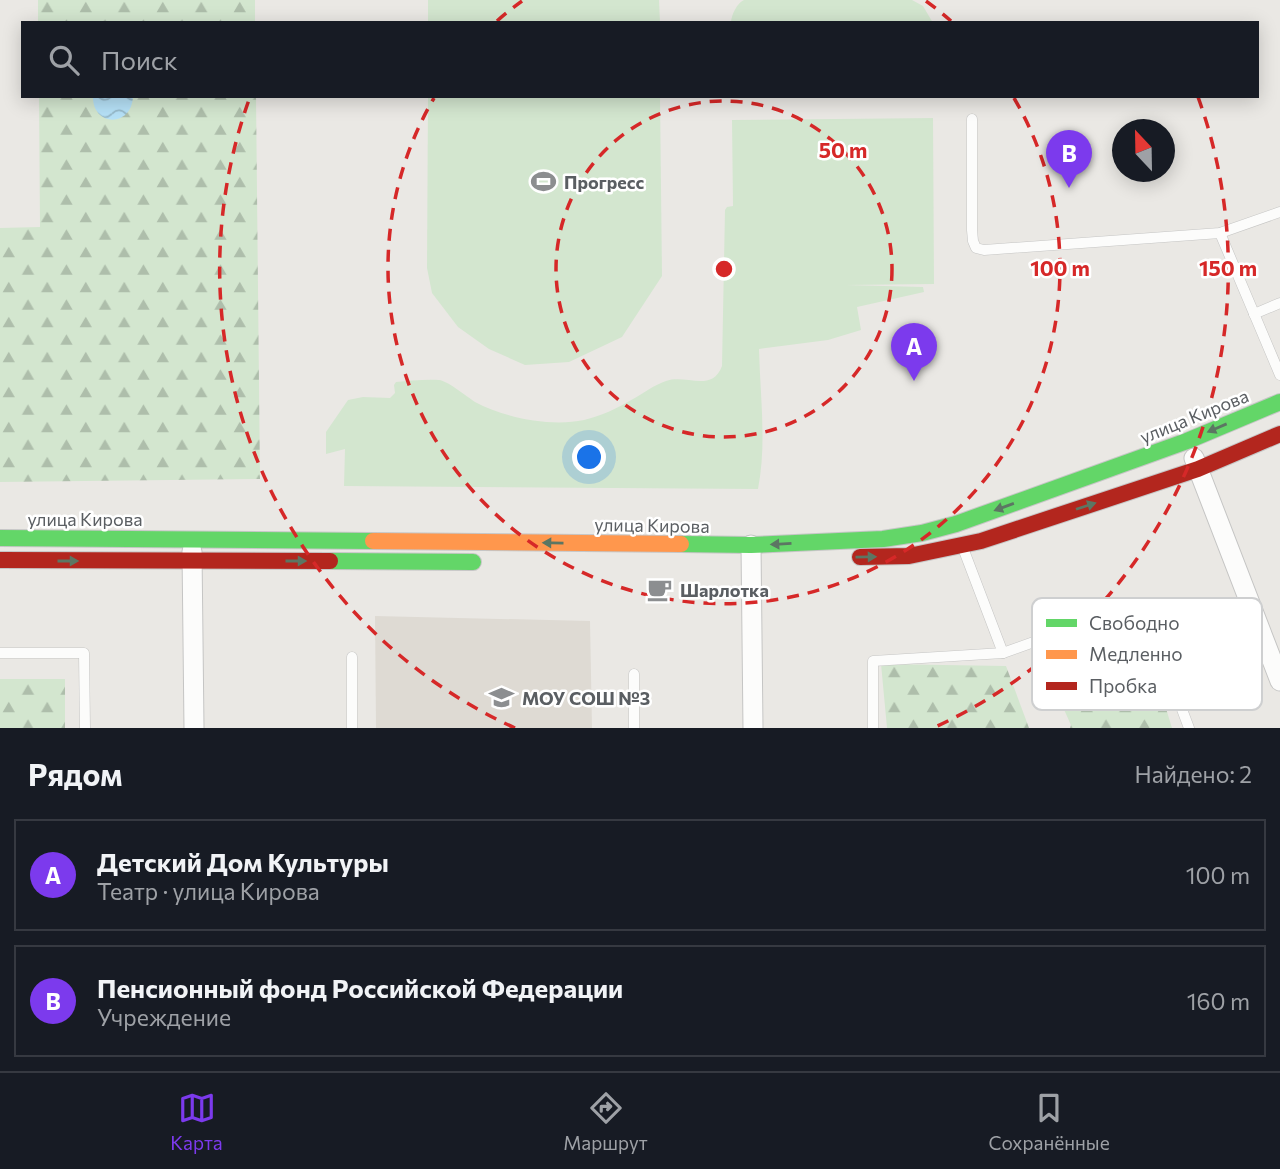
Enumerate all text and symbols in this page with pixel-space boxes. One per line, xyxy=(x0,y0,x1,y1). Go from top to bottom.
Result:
search box xyxy=(21,21,1259,98)
icon: search xyxy=(45,41,83,79)
text: Поиск xyxy=(101,44,178,75)
north arrow xyxy=(1112,119,1175,182)
pin: B xyxy=(1046,130,1092,188)
text: 50 m xyxy=(819,137,867,162)
sports icon: Прогресс xyxy=(530,168,558,196)
place label: Прогресс xyxy=(564,171,645,193)
text: 100 m xyxy=(1030,255,1090,280)
text: 150 m xyxy=(1199,255,1257,280)
centre of rings xyxy=(712,257,736,281)
pin: A xyxy=(891,323,937,381)
street label: улица Кирова xyxy=(1136,384,1252,448)
one-way arrow xyxy=(1206,423,1227,434)
your location xyxy=(572,440,606,474)
one-way arrow xyxy=(1076,500,1097,511)
one-way arrow xyxy=(993,502,1014,513)
street label: улица Кирова xyxy=(27,508,143,530)
street label: улица Кирова xyxy=(594,513,710,537)
one-way arrow xyxy=(542,538,564,549)
one-way arrow xyxy=(770,538,792,549)
one-way arrow xyxy=(855,551,877,563)
one-way arrow xyxy=(57,555,79,567)
one-way arrow xyxy=(285,555,307,567)
cafe icon: Шарлотка xyxy=(646,576,674,604)
place label: Шарлотка xyxy=(680,579,769,601)
legend xyxy=(1032,598,1262,710)
text: Свободно xyxy=(1089,611,1179,634)
text: Медленно xyxy=(1089,642,1183,665)
text: Пробка xyxy=(1089,674,1157,697)
school or university icon: МОУ СОШ №3 xyxy=(488,684,516,712)
place label: МОУ СОШ №3 xyxy=(522,687,650,709)
text: Рядом xyxy=(28,755,122,792)
text: Найдено: 2 xyxy=(1135,760,1252,788)
text: Детский Дом Культуры xyxy=(97,846,389,877)
text: A xyxy=(45,861,61,889)
text: 100 m xyxy=(1186,861,1250,889)
text: Театр · улица Кирова xyxy=(97,877,320,905)
text: Пенсионный фонд Российской Федерации xyxy=(97,972,623,1003)
text: B xyxy=(45,987,61,1015)
text: 160 m xyxy=(1187,987,1250,1015)
text: Учреждение xyxy=(97,1003,231,1031)
tab: Карта xyxy=(170,1089,223,1154)
tab: Маршрут xyxy=(563,1089,648,1154)
tab: Сохранённые xyxy=(988,1089,1110,1154)

